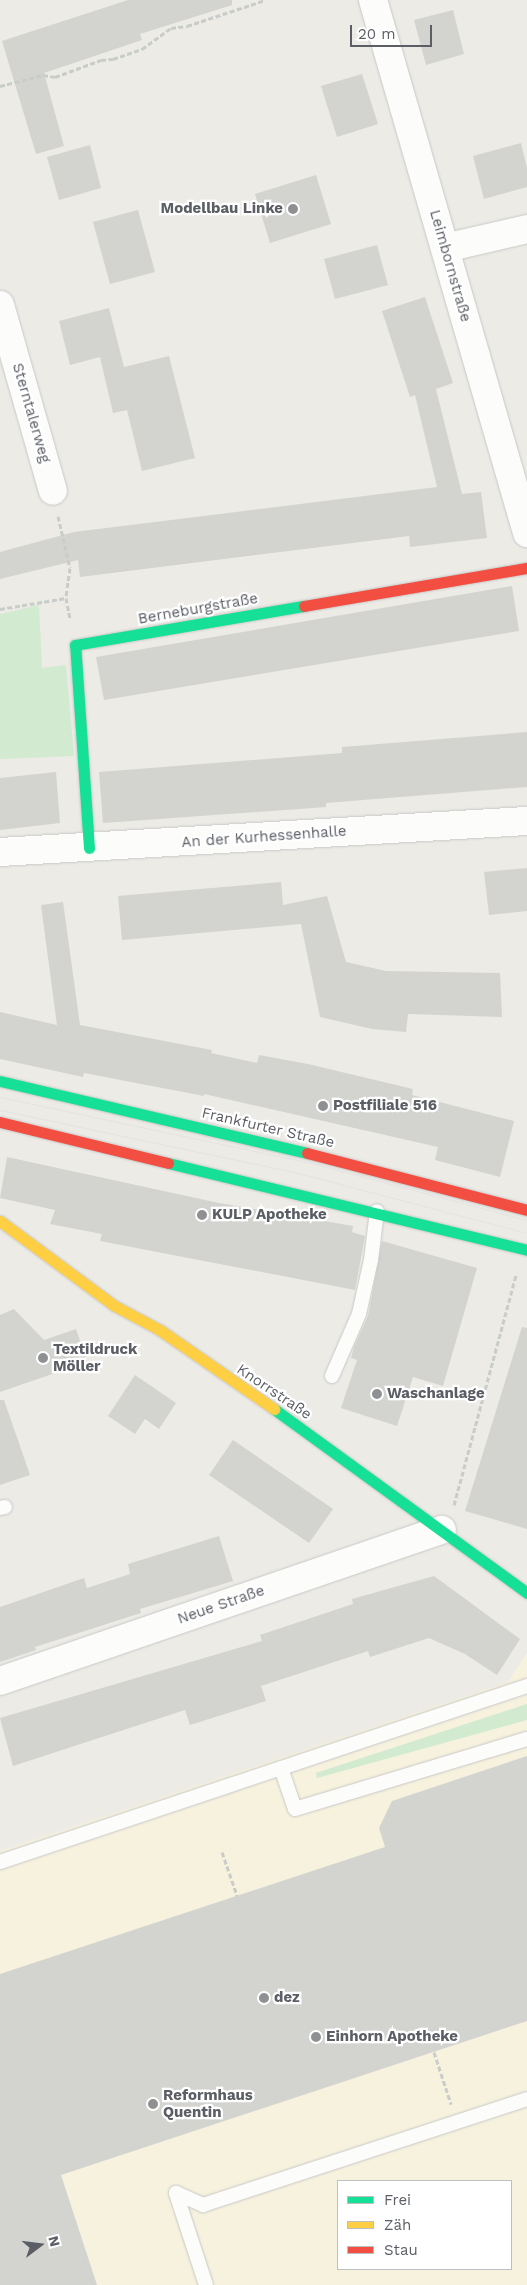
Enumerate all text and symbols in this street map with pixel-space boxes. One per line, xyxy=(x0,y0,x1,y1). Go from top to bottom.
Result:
scale bar xyxy=(352,15,434,47)
text: 20 m xyxy=(358,25,396,43)
place label: Modellbau Linke xyxy=(161,200,283,218)
marker: Modellbau Linke xyxy=(287,203,299,215)
street label: Leimbornstraße xyxy=(425,208,475,324)
street label: Sterntalerweg xyxy=(8,361,54,465)
street label: Berneburgstraße xyxy=(137,590,259,628)
street label: An der Kurhessenhalle xyxy=(181,822,347,852)
place label: Postfiliale 516 xyxy=(333,1097,437,1115)
marker: Postfiliale 516 xyxy=(317,1100,329,1112)
street label: Frankfurter Straße xyxy=(200,1104,336,1152)
place label: KULP Apotheke xyxy=(212,1206,327,1224)
marker: KULP Apotheke xyxy=(196,1209,208,1221)
place label: Textildruck Möller xyxy=(53,1340,137,1375)
marker: Textildruck Möller xyxy=(37,1352,49,1364)
street label: Knorrstraße xyxy=(233,1360,315,1424)
place label: Waschanlage xyxy=(387,1385,485,1403)
marker: Waschanlage xyxy=(371,1388,383,1400)
street label: Neue Straße xyxy=(175,1582,267,1628)
place label: dez xyxy=(274,1989,300,2007)
marker: dez xyxy=(258,1992,270,2004)
place label: Einhorn Apotheke xyxy=(326,2028,458,2046)
marker: Einhorn Apotheke xyxy=(310,2031,322,2043)
place label: Reformhaus Quentin xyxy=(163,2086,253,2121)
marker: Reformhaus Quentin xyxy=(147,2098,159,2110)
legend xyxy=(337,2180,512,2270)
text: Frei xyxy=(384,2191,411,2209)
text: Zäh xyxy=(384,2216,411,2234)
north arrow xyxy=(15,2220,65,2270)
text: N xyxy=(45,2234,64,2248)
text: Stau xyxy=(384,2241,418,2259)

